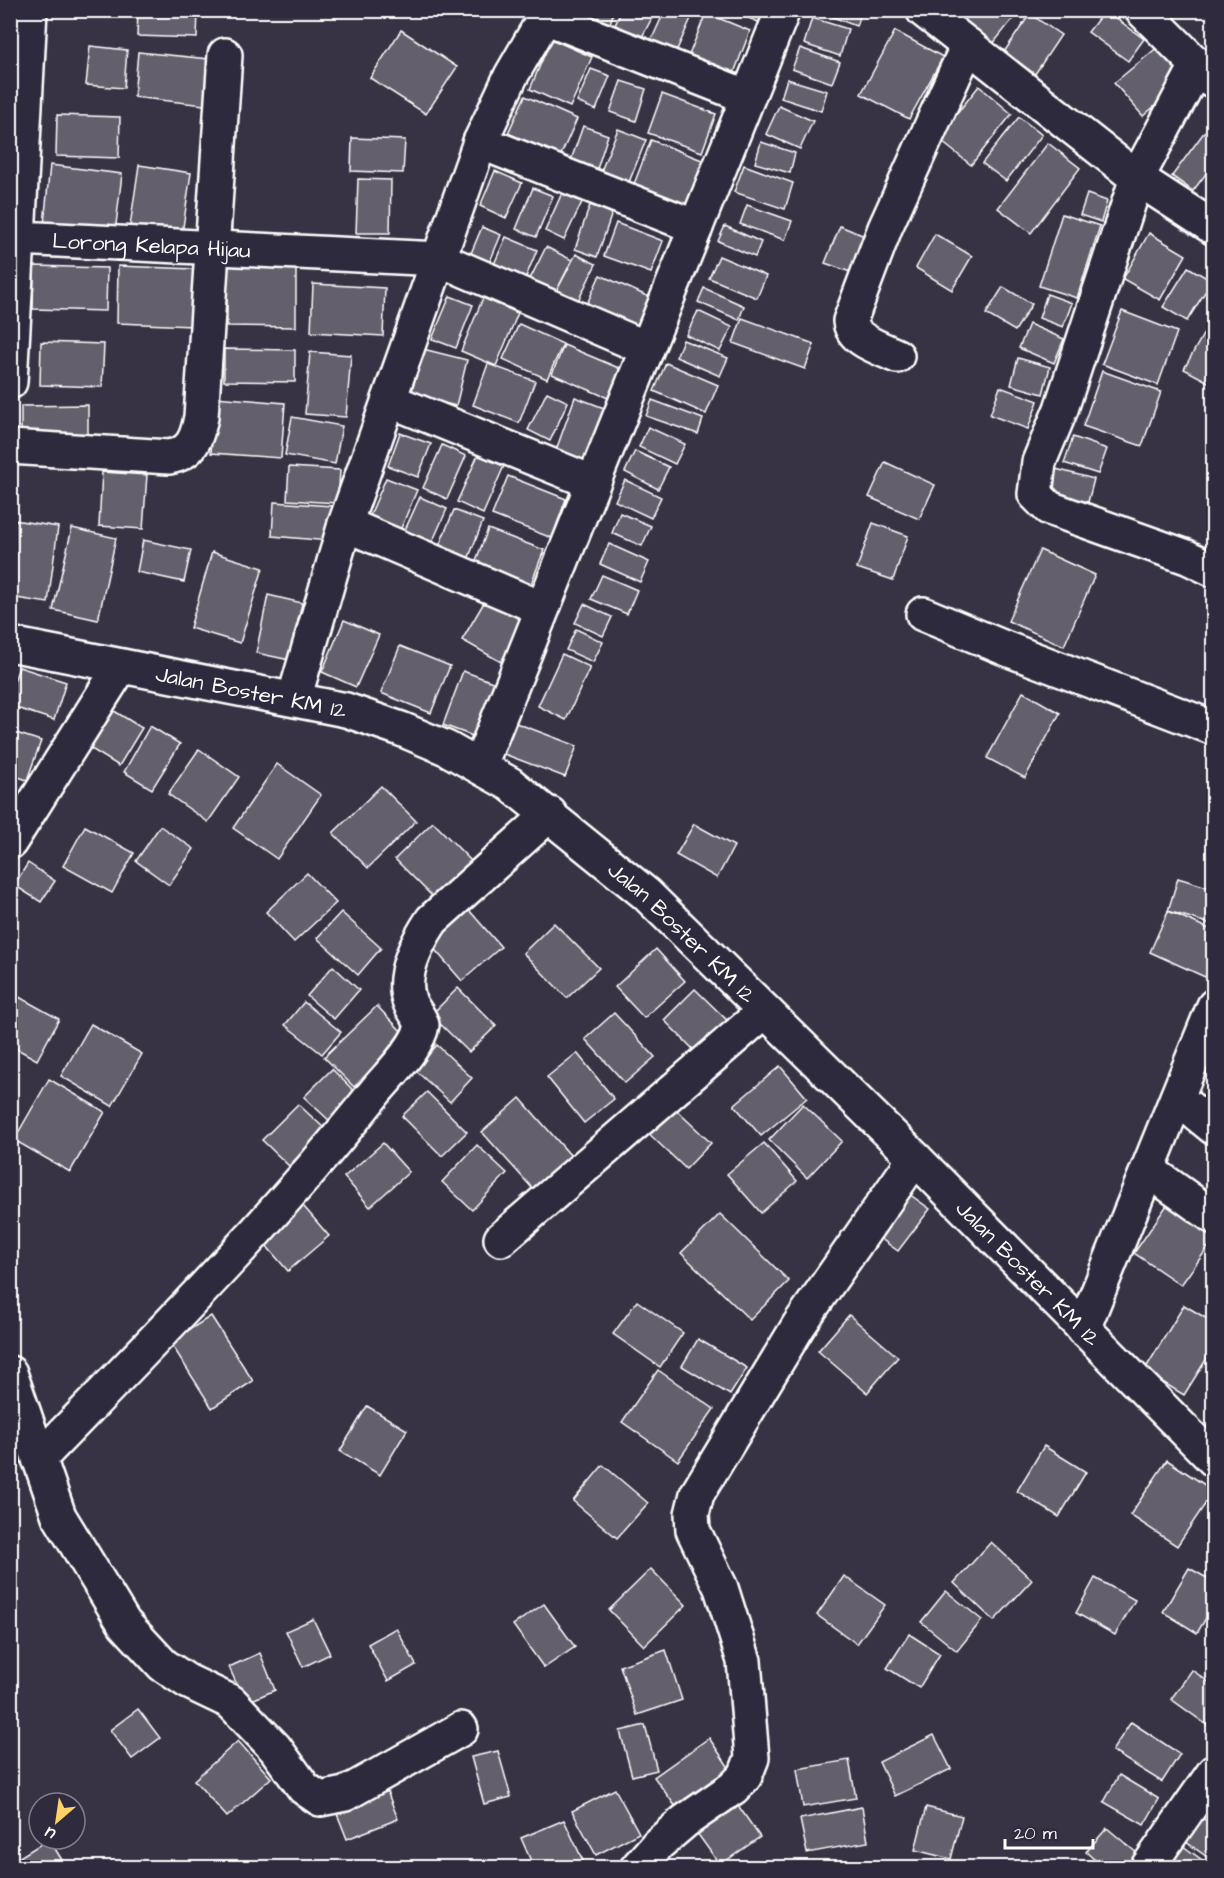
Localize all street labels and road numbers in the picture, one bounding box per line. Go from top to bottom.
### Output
street label: Lorong Kelapa Hijau [52,226,251,267]
street label: Jalan Boster KM 12 [153,659,350,727]
street label: Jalan Boster KM 12 [600,855,763,1011]
street label: Jalan Boster KM 12 [948,1194,1107,1354]

